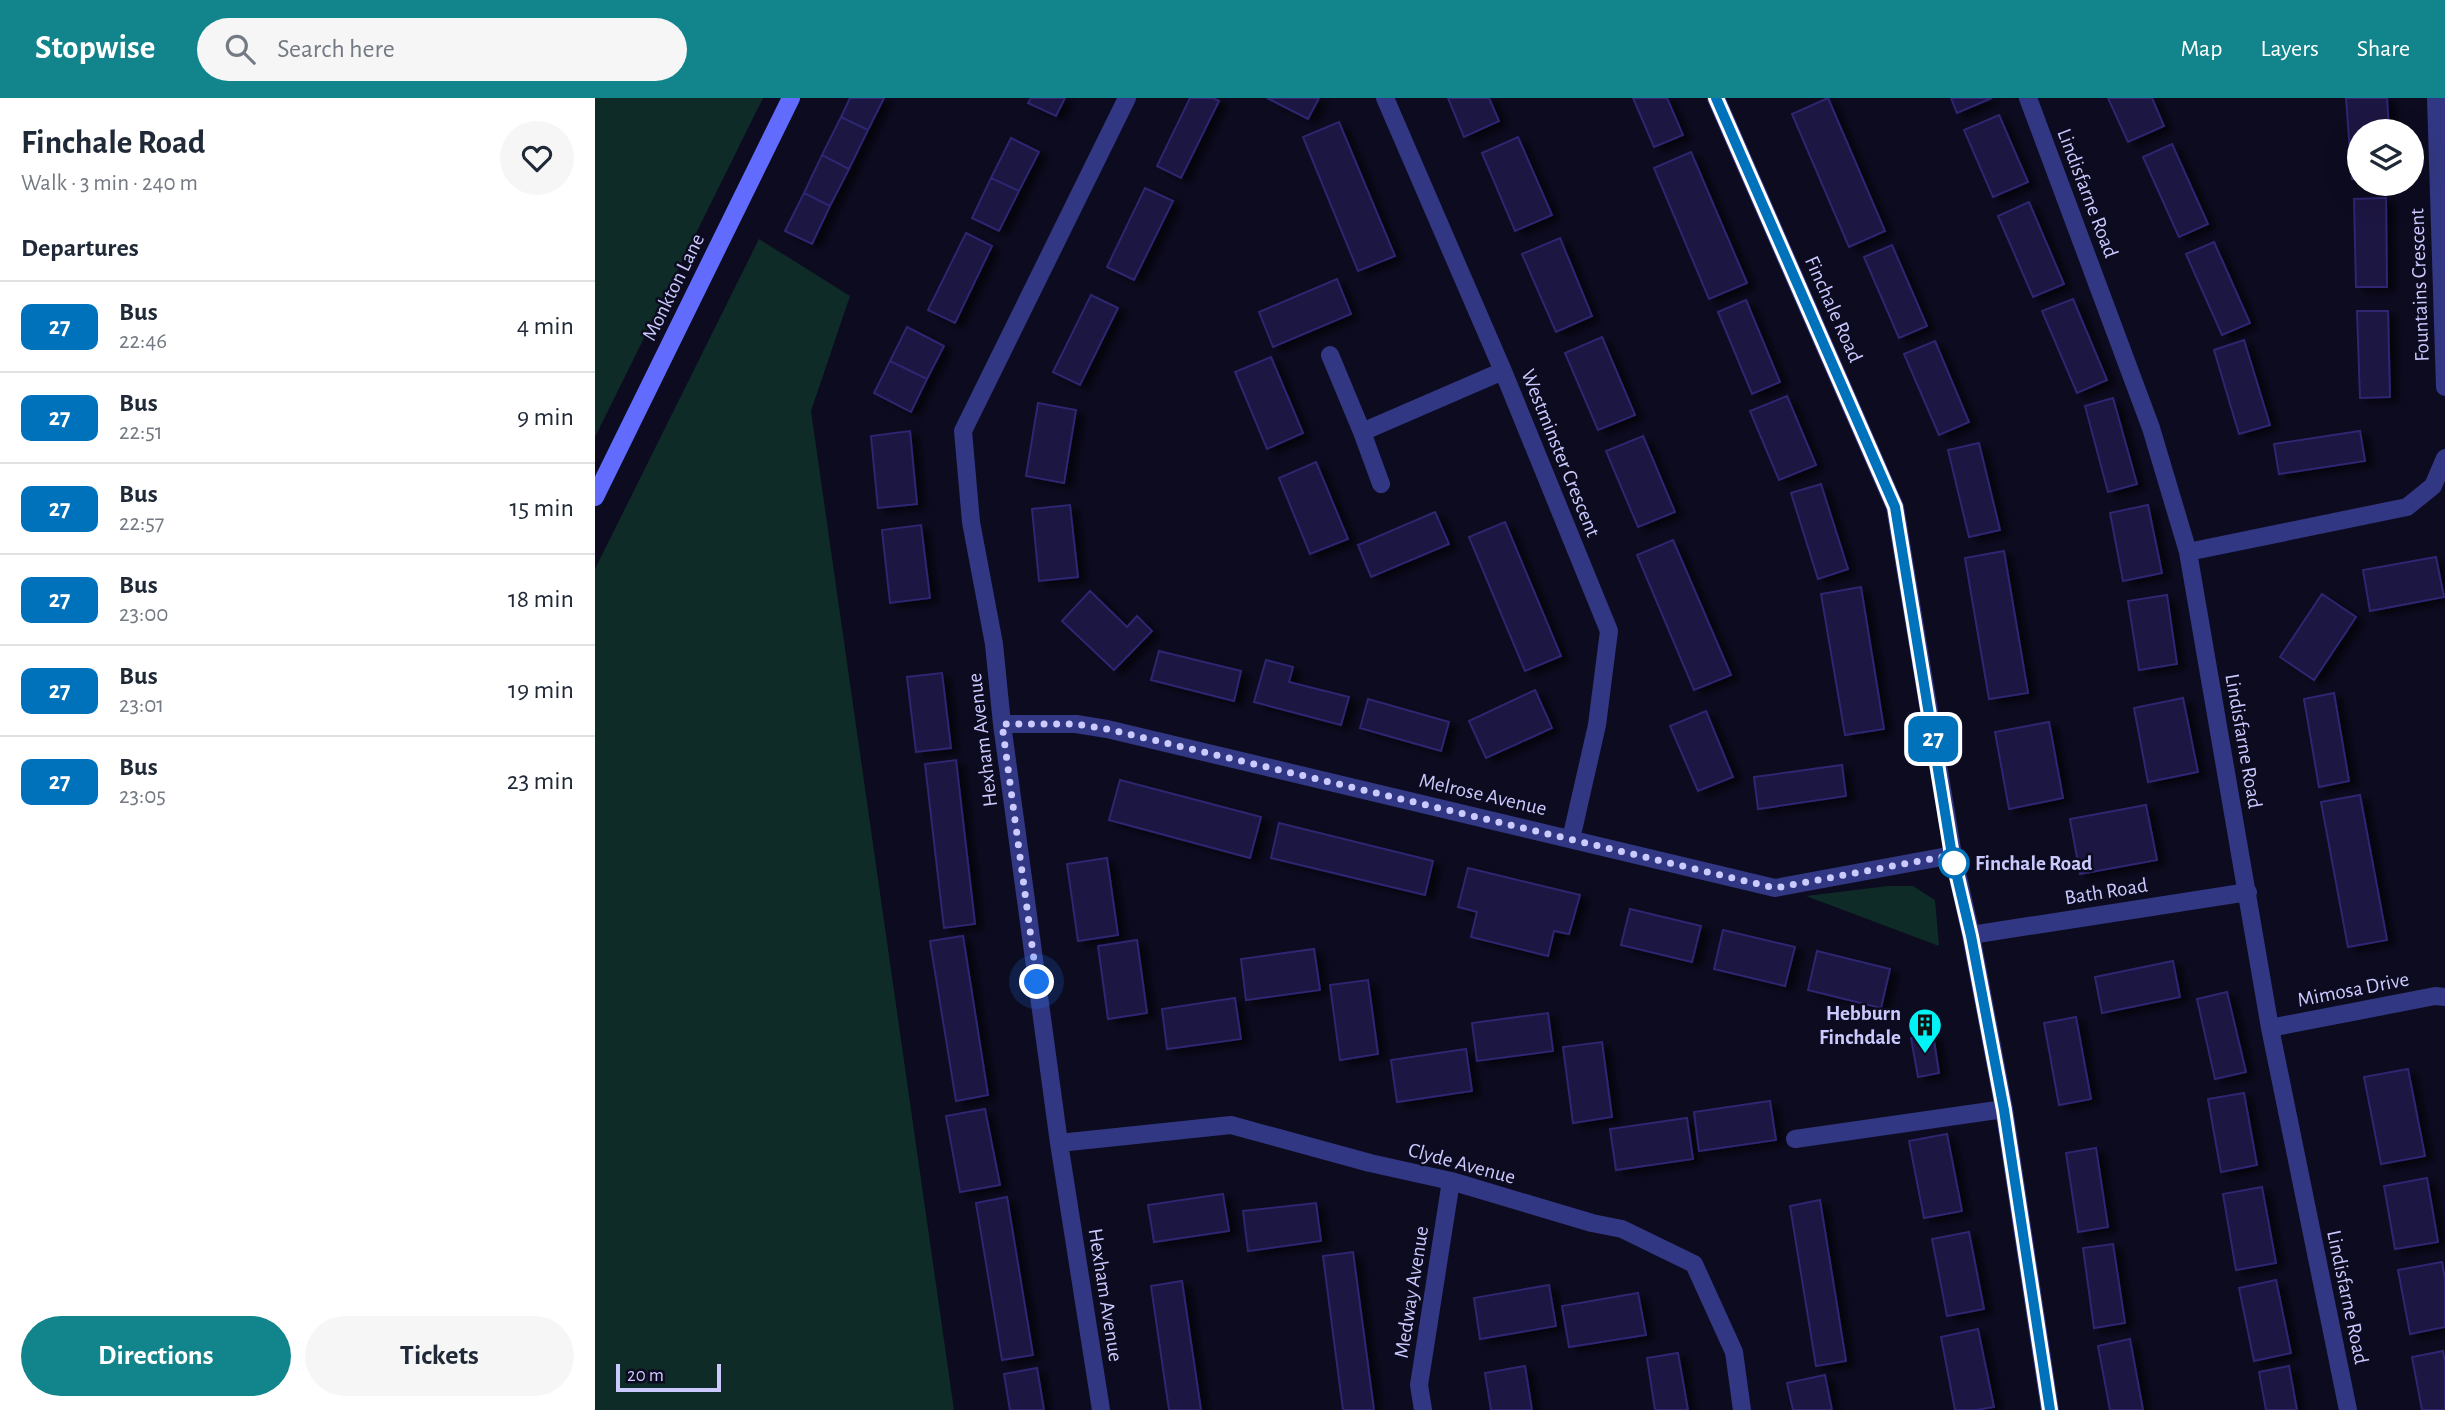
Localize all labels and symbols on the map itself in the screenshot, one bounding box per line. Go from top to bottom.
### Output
street label: Lindisfarne Road [2053,126,2122,261]
street label: Fountains Crescent [2406,208,2433,362]
street label: Monkton Lane [639,230,708,344]
street label: Finchale Road [1801,253,1866,366]
street label: Westminster Crescent [1517,366,1604,540]
street label: Hexham Avenue [964,672,1001,808]
street label: Lindisfarne Road [2221,672,2266,810]
line badge: 27 [1901,716,1965,762]
street label: Melrose Avenue [1417,770,1549,819]
marker: Finchale Road [1939,848,1969,878]
place label: Finchale Road [1975,853,2092,874]
street label: Bath Road [2063,875,2149,908]
your location [1019,964,1054,999]
street label: Mimosa Drive [2295,968,2411,1011]
place label: Hebburn Finchdale [1819,1003,1901,1048]
building icon: Hebburn Finchdale [1906,1006,1944,1055]
street label: Clyde Avenue [1406,1139,1518,1188]
street label: Medway Avenue [1391,1224,1432,1360]
street label: Hexham Avenue [1085,1227,1126,1363]
street label: Lindisfarne Road [2323,1228,2372,1366]
scale bar [616,1361,721,1393]

